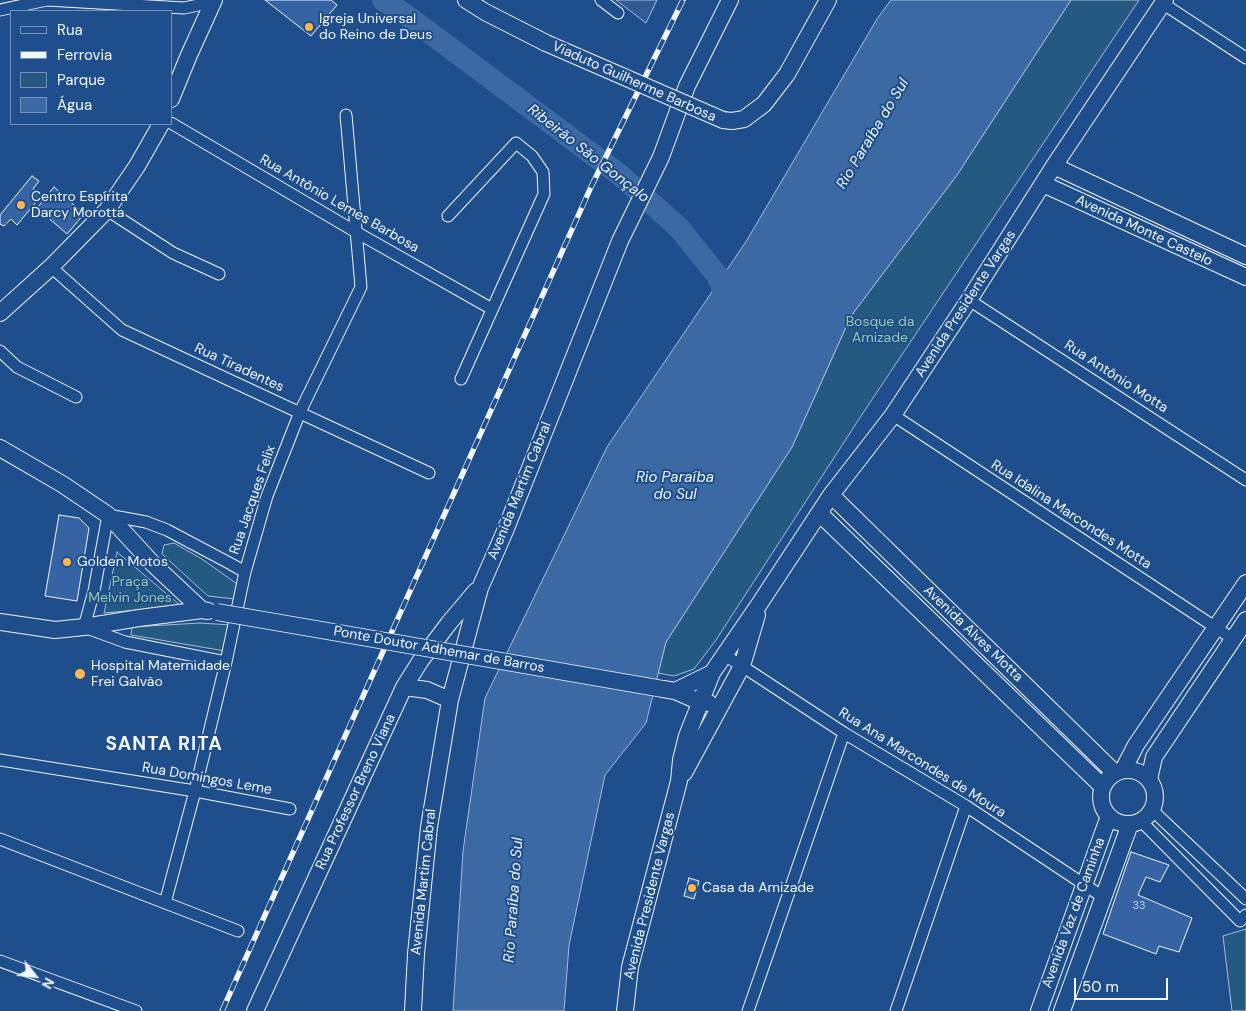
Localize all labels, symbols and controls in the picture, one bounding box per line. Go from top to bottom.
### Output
legend [10,10,172,125]
place label: Igreja Universal do Reino de Deus [319,11,432,44]
text: Rua [57,20,83,40]
marker: Igreja Universal do Reino de Deus [303,21,315,33]
street label: Viaduto Guilherme Barbosa [549,38,719,126]
text: Ferrovia [57,45,112,65]
text: Parque [57,70,105,90]
water label: Rio Paraíba do Sul [833,75,913,193]
text: Água [57,95,92,115]
water label: Ribeirão São Gonçalo [524,101,652,207]
street label: Rua Antônio Lemes Barbosa [256,151,422,257]
place label: Centro Espírita Darcy Morotta [31,189,128,222]
street label: Avenida Monte Castelo [1073,192,1215,270]
marker: Centro Espírita Darcy Morotta [15,199,27,211]
street label: Avenida Presidente Vargas [912,227,1020,381]
park label: Bosque da Amizade [846,314,914,347]
street label: Rua Antônio Motta [1061,337,1171,417]
street label: Rua Tiradentes [192,340,286,396]
street label: Avenida Martim Cabral [485,420,555,562]
street label: Rua Jacques Felix [226,443,280,557]
street label: Rua Idalina Marcondes Motta [988,457,1154,573]
water label: Rio Paraíba do Sul [636,469,714,504]
place label: Golden Motos [77,554,168,570]
marker: Golden Motos [61,556,73,568]
park label: Praça Melvin Jones [88,574,172,606]
street label: Avenida Alves Motta [920,582,1026,686]
street label: Ponte Doutor Adhemar de Barros [332,623,546,677]
place label: Hospital Maternidade Frei Galvão [91,658,230,690]
marker: Hospital Maternidade Frei Galvão [73,667,87,681]
street label: Rua Ana Marcondes de Moura [835,705,1009,821]
street label: Rua Professor Breno Viana [312,711,400,873]
district label: SANTA RITA [104,734,224,756]
street label: Rua Domingos Leme [141,759,273,799]
street label: Avenida Martim Cabral [408,808,440,956]
street label: Avenida Presidente Vargas [621,811,679,981]
street label: Avenida Vaz de Caminha [1039,835,1109,991]
water label: Rio Paraíba do Sul [501,837,527,963]
place label: Casa da Amizade [702,880,814,896]
marker: Casa da Amizade [686,882,698,894]
house number: 33 [1132,899,1146,913]
north arrow [10,951,60,1001]
scale bar [1076,968,1170,1000]
text: N [38,974,58,992]
text: 50 m [1082,977,1119,997]

